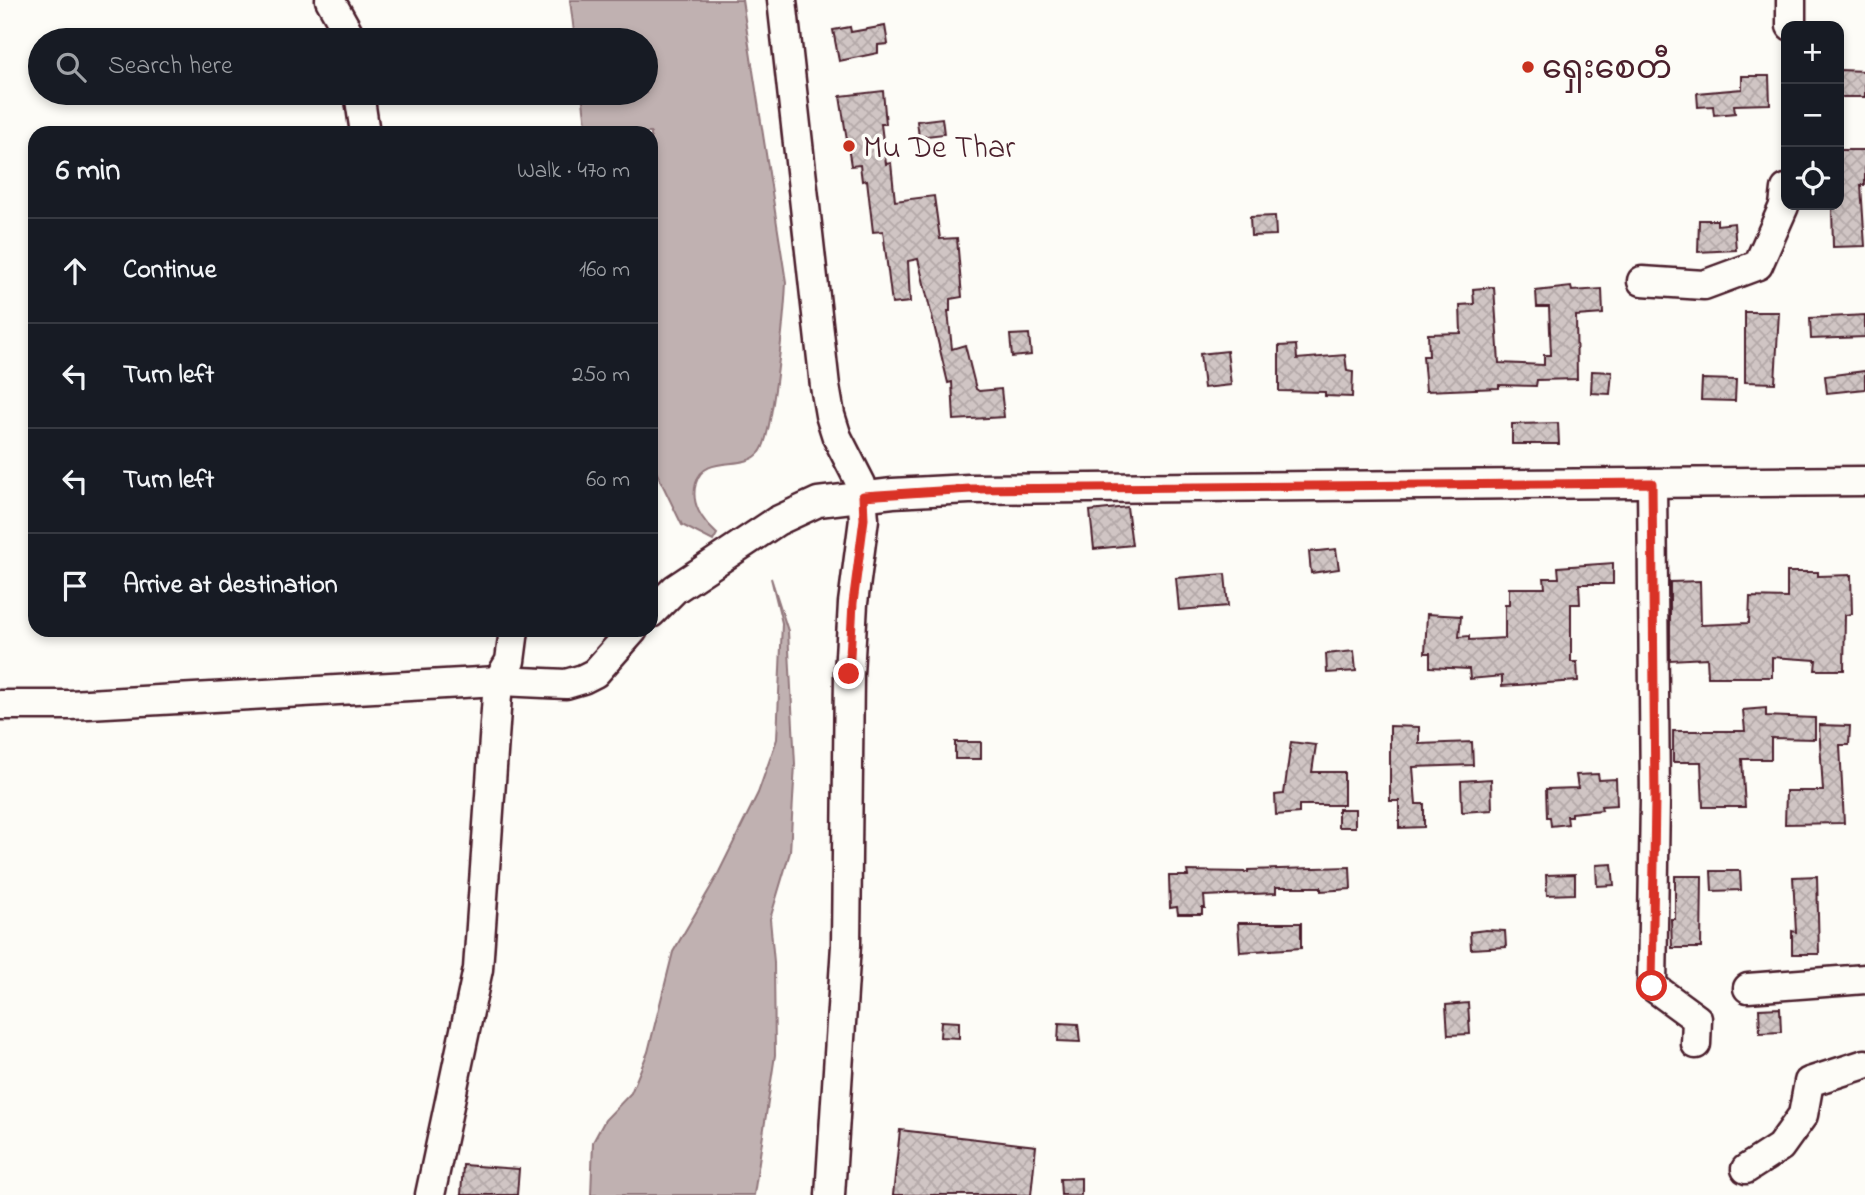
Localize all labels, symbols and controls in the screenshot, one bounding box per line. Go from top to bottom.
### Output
map controls [1781,21,1844,210]
button: + [1781,21,1844,84]
search box [28,28,658,105]
place label: ရှေးစေတီ [1542,44,1672,94]
icon: search [52,48,90,86]
text: Search here [108,48,233,86]
marker: ရှေးစေတီ [1520,59,1536,75]
button: − [1781,84,1844,147]
place label: Mu De Thar [863,126,1015,173]
marker: Mu De Thar [841,138,857,154]
button: locate [1781,147,1844,210]
text: 6 min [56,150,120,194]
text: Walk · 470 m [517,155,630,188]
icon: ahead [56,252,94,290]
text: Continue [123,252,216,290]
text: 160 m [579,254,630,287]
icon: left [56,357,94,395]
text: Turn left [123,357,214,395]
text: 250 m [572,359,630,392]
icon: left [56,462,94,500]
text: Turn left [123,462,214,500]
text: 60 m [586,464,630,497]
icon: arrive [56,567,94,605]
text: Arrive at destination [123,567,338,605]
route end [833,658,864,689]
route start [1636,970,1667,1001]

